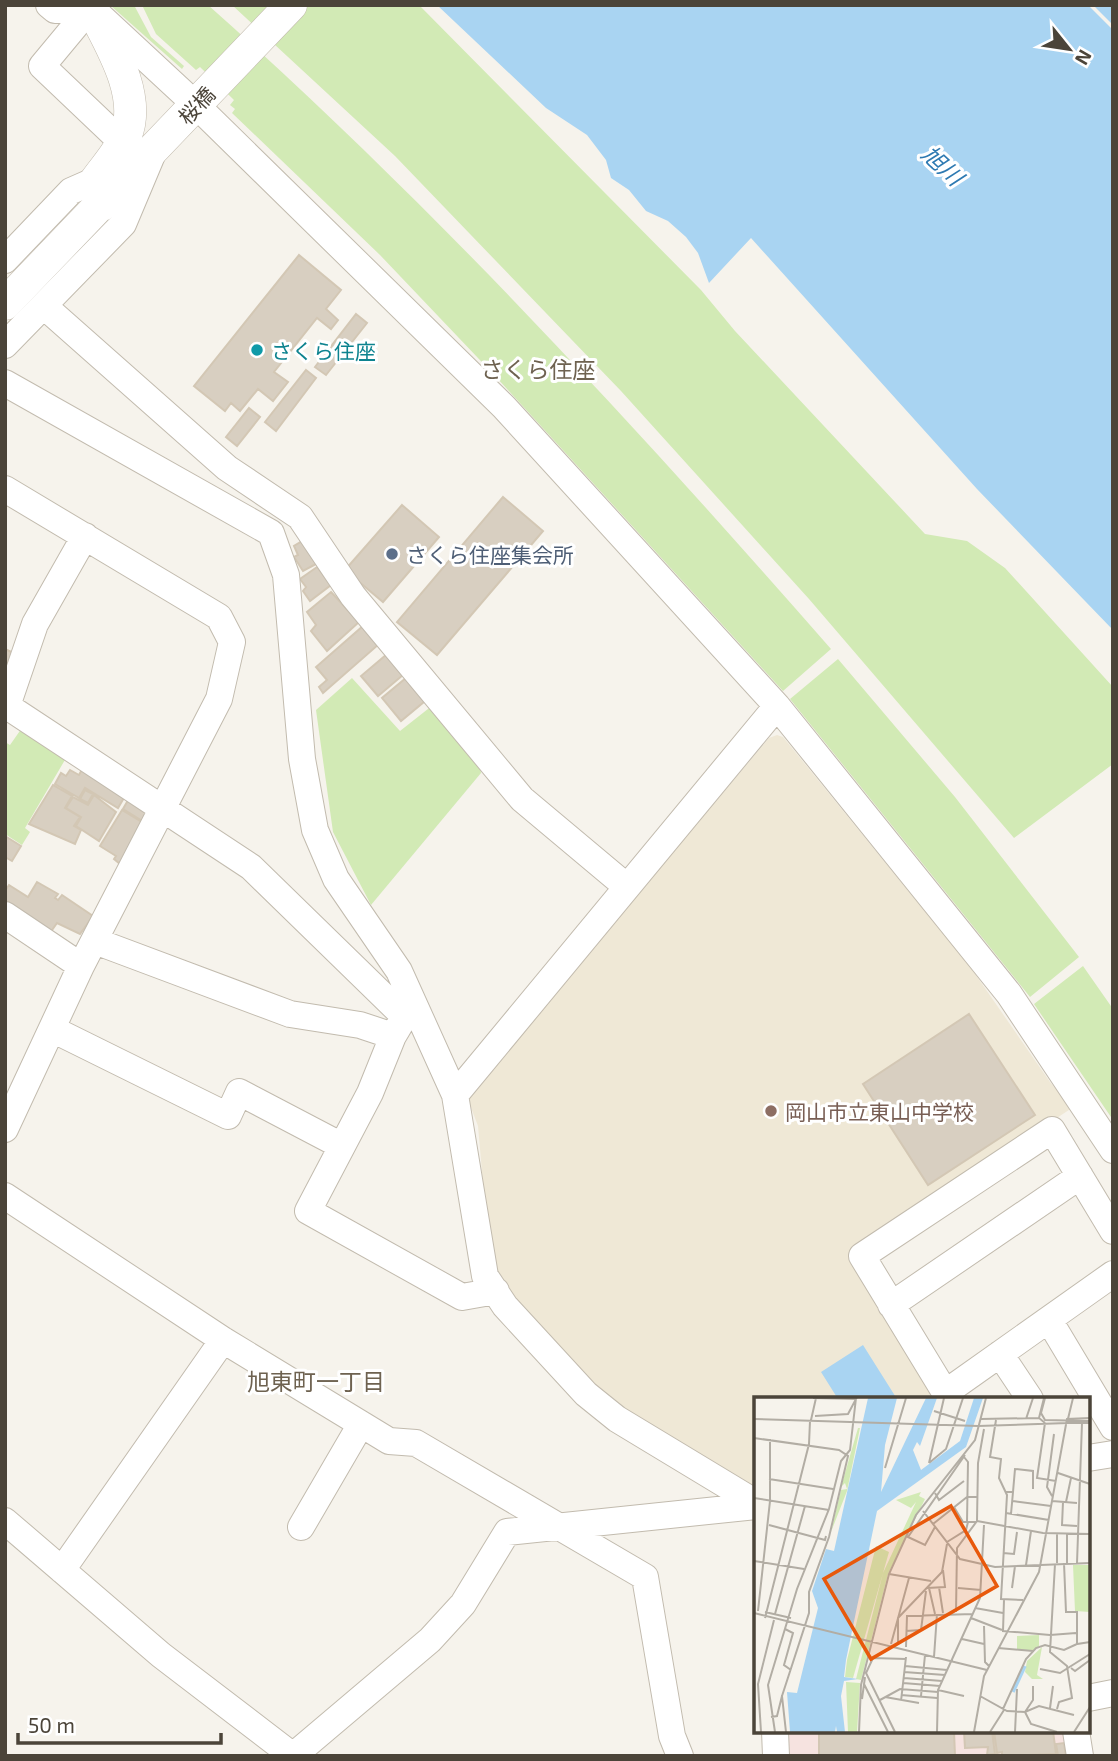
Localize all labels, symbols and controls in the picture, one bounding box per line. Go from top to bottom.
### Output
north arrow [1034,14,1104,84]
text: N [1071,46,1098,69]
street label: 桜橋 [173,81,219,129]
water label: 旭川 [917,139,972,193]
place label: さくら住座 [271,338,376,363]
marker: さくら住座 [249,342,265,358]
district label: さくら住座 [481,355,596,383]
place label: さくら住座集会所 [406,542,574,567]
marker: さくら住座集会所 [384,546,400,562]
place label: 岡山市立東山中学校 [785,1099,974,1124]
marker: 岡山市立東山中学校 [763,1103,779,1119]
district label: 旭東町一丁目 [247,1367,385,1395]
inset map [754,1397,1090,1733]
scale bar [18,1702,220,1746]
text: 50 m [28,1712,75,1737]

